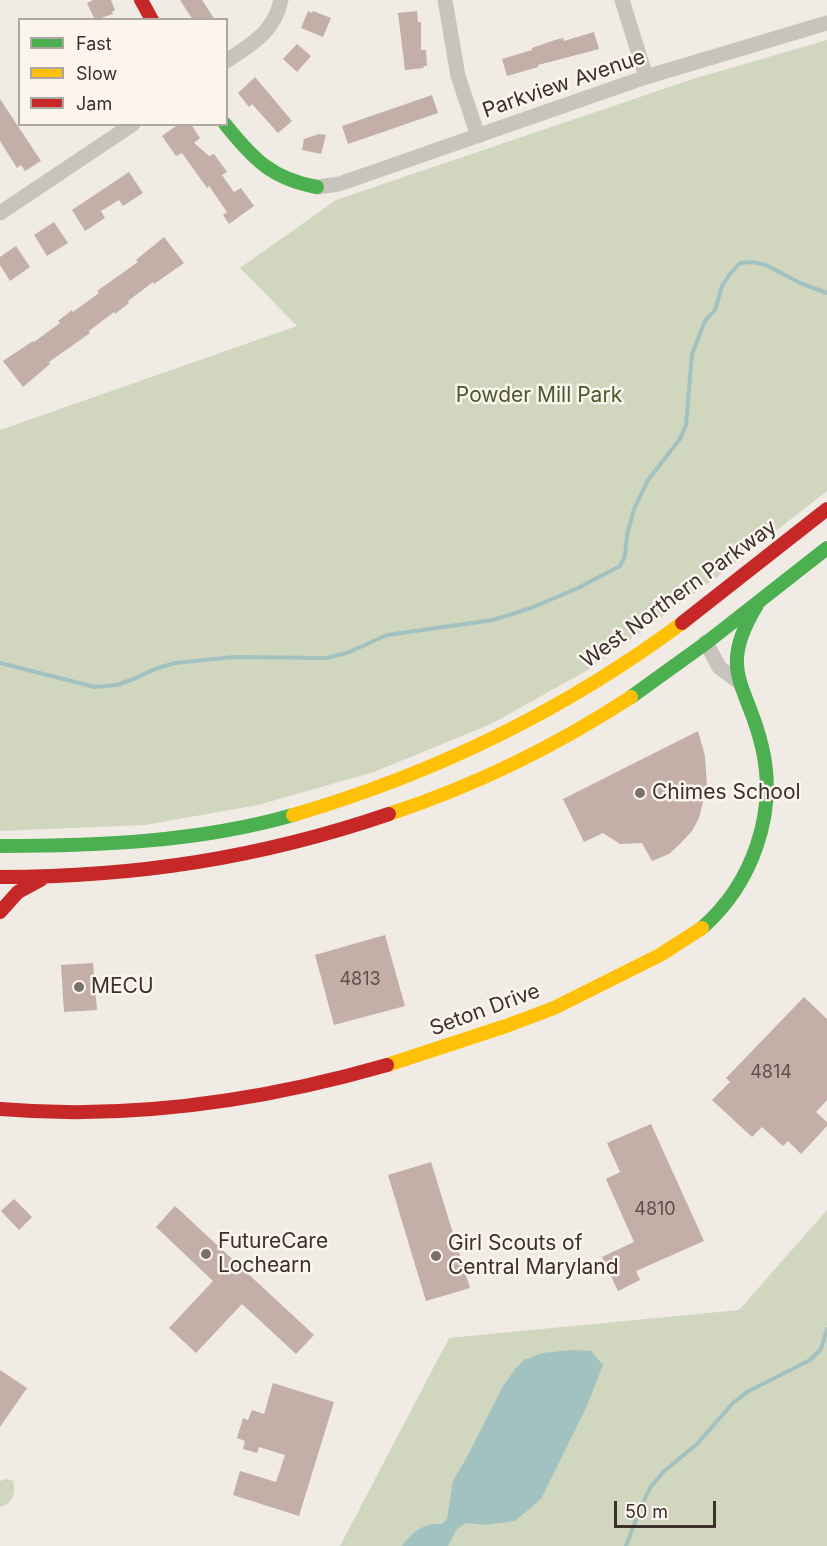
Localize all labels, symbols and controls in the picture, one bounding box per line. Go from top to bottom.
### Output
legend [18,18,228,126]
text: Fast [76,33,112,54]
street label: Parkview Avenue [479,44,649,124]
text: Slow [76,63,117,84]
text: Jam [76,93,112,114]
park label: Powder Mill Park [456,383,622,409]
street label: West Northern Parkway [576,514,782,674]
place label: Chimes School [652,780,801,806]
marker: Chimes School [633,786,647,800]
house number: 4813 [339,969,381,991]
place label: MECU [91,974,154,1000]
street label: Seton Drive [426,978,544,1042]
marker: MECU [72,980,86,994]
house number: 4814 [750,1062,792,1084]
house number: 4810 [634,1199,676,1221]
place label: FutureCare Lochearn [218,1229,328,1279]
place label: Girl Scouts of Central Maryland [448,1231,619,1281]
marker: FutureCare Lochearn [199,1247,213,1261]
marker: Girl Scouts of Central Maryland [429,1249,443,1263]
scale bar [617,1489,719,1527]
text: 50 m [625,1501,668,1522]

